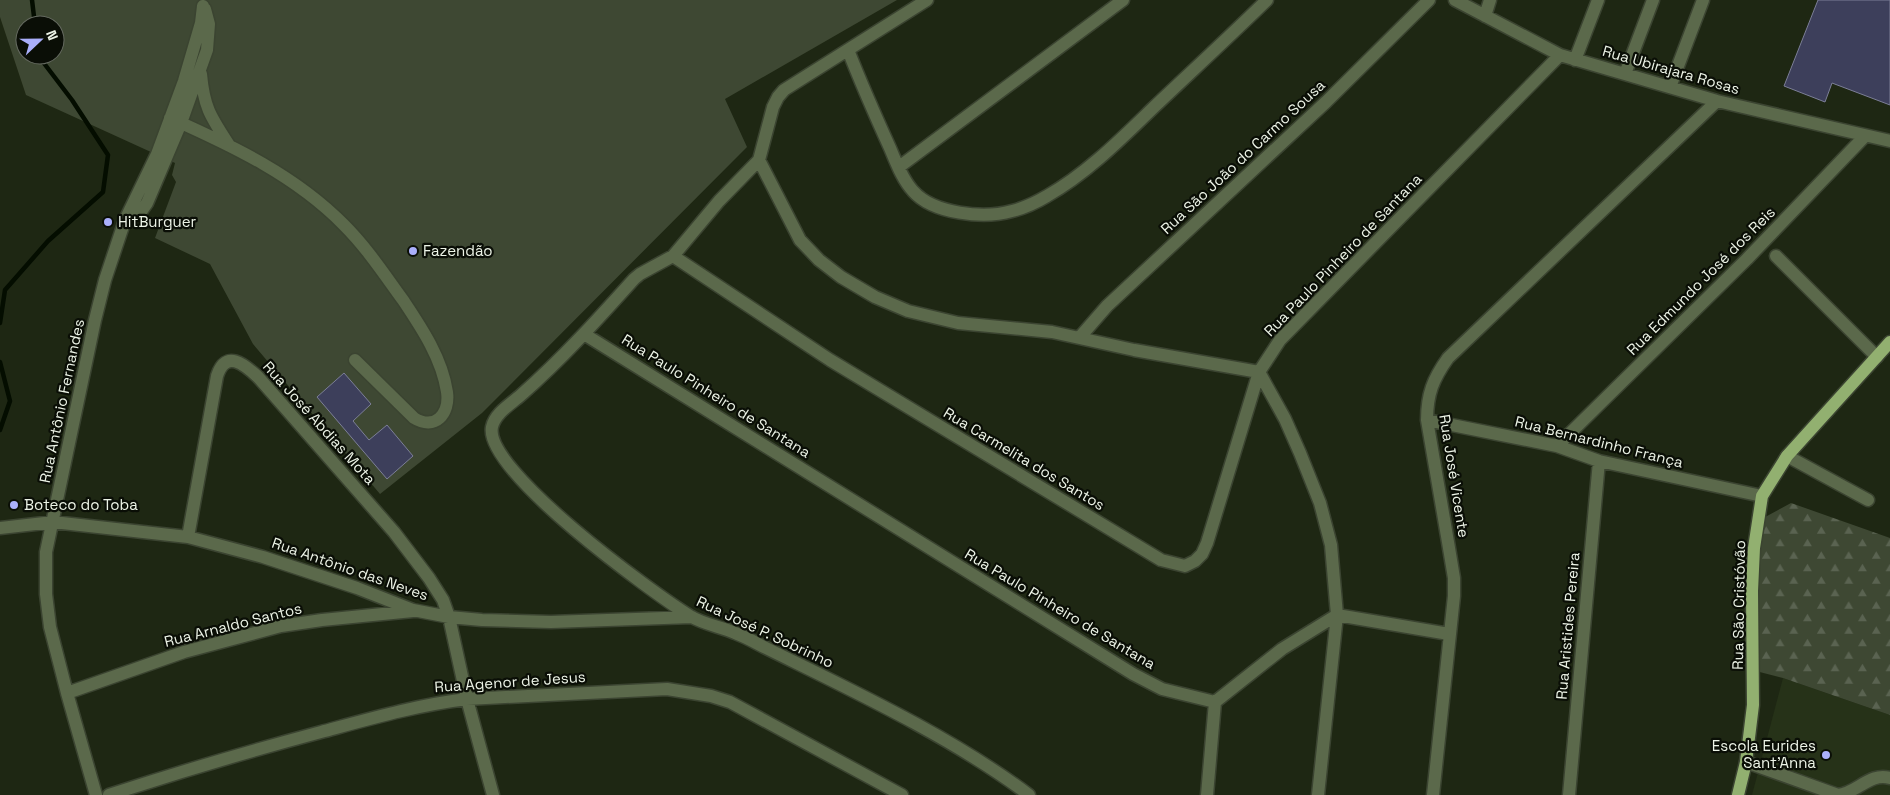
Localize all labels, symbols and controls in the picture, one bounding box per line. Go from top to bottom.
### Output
north arrow [15,15,65,65]
text: N [42,27,62,43]
street label: Rua Ubirajara Rosas [1600,41,1742,98]
street label: Rua São João do Carmo Sousa [1156,75,1329,238]
street label: Rua Paulo Pinheiro de Santana [1260,169,1426,340]
street label: Rua Edmundo José dos Reis [1622,202,1779,359]
place label: HitBurguer [118,212,197,231]
marker: HitBurguer [102,216,114,228]
place label: Fazendão [423,241,493,260]
marker: Fazendão [407,245,419,257]
street label: Rua Antônio Fernandes [35,317,88,485]
street label: Rua Paulo Pinheiro de Santana [618,329,814,462]
street label: Rua José Abdias Mota [259,357,380,489]
street label: Rua Carmelita dos Santos [940,403,1108,514]
street label: Rua Bernardinho França [1513,411,1685,472]
street label: Rua José Vicente [1435,413,1474,539]
place label: Boteco do Toba [24,495,138,514]
marker: Boteco do Toba [8,499,20,511]
street label: Rua Antônio das Neves [269,533,431,604]
street label: Rua São Cristóvão [1728,540,1749,670]
street label: Rua Paulo Pinheiro de Santana [961,544,1159,673]
street label: Rua Aristides Pereira [1552,551,1583,700]
street label: Rua José P. Sobrinho [694,591,837,672]
street label: Rua Arnaldo Santos [162,598,304,651]
street label: Rua Agenor de Jesus [434,667,586,696]
place label: Escola Eurides Sant'Anna [1712,736,1816,772]
marker: Escola Eurides Sant'Anna [1820,749,1832,761]

